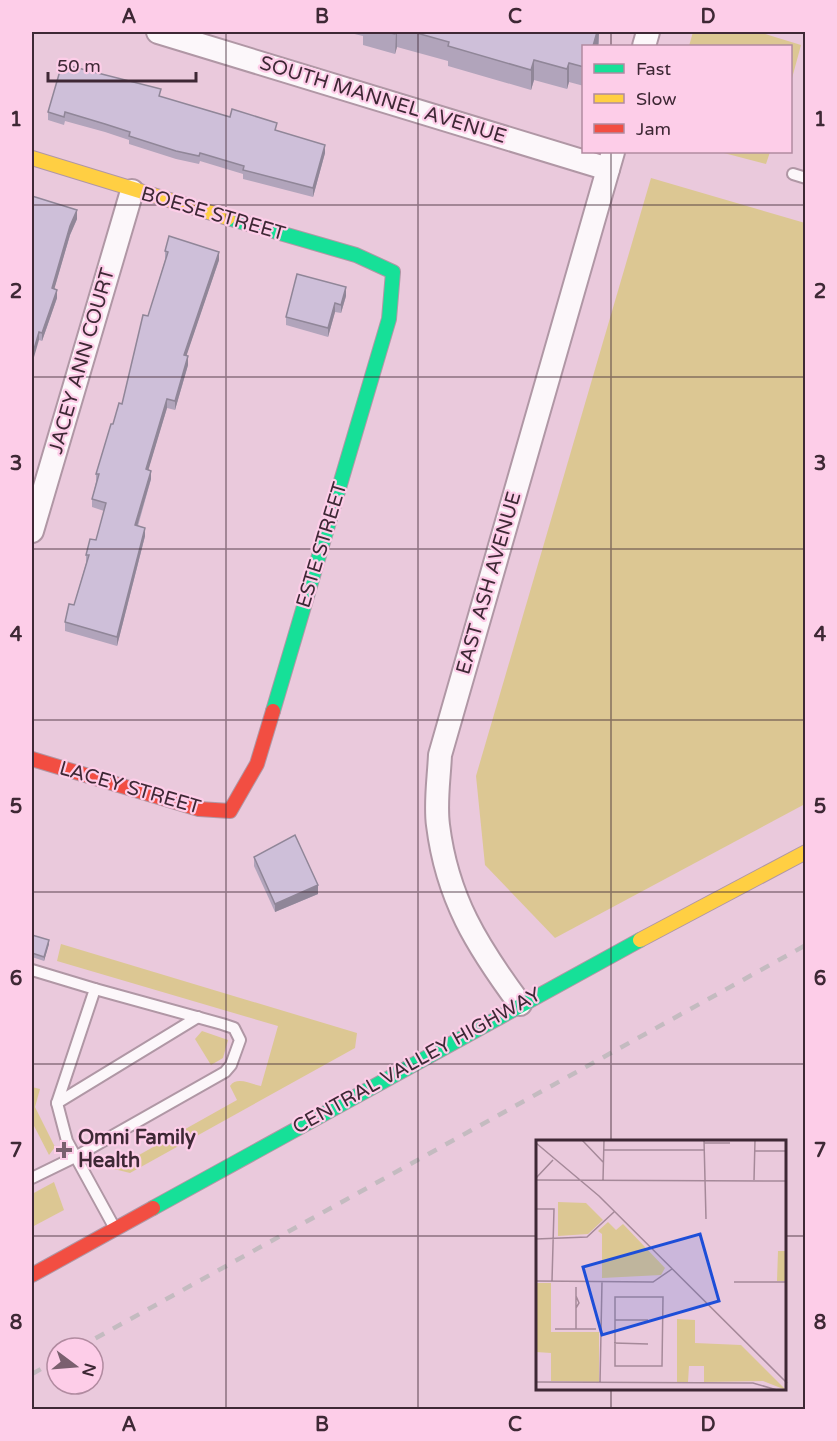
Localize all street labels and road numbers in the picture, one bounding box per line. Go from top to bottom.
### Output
street label: SOUTH MANNEL AVENUE [257,51,509,149]
street label: BOESE STREET [138,182,288,246]
street label: JACEY ANN COURT [44,265,120,457]
street label: ESTE STREET [291,479,353,611]
street label: EAST ASH AVENUE [451,489,527,677]
street label: LACEY STREET [56,756,204,820]
street label: CENTRAL VALLEY HIGHWAY [289,982,546,1139]

